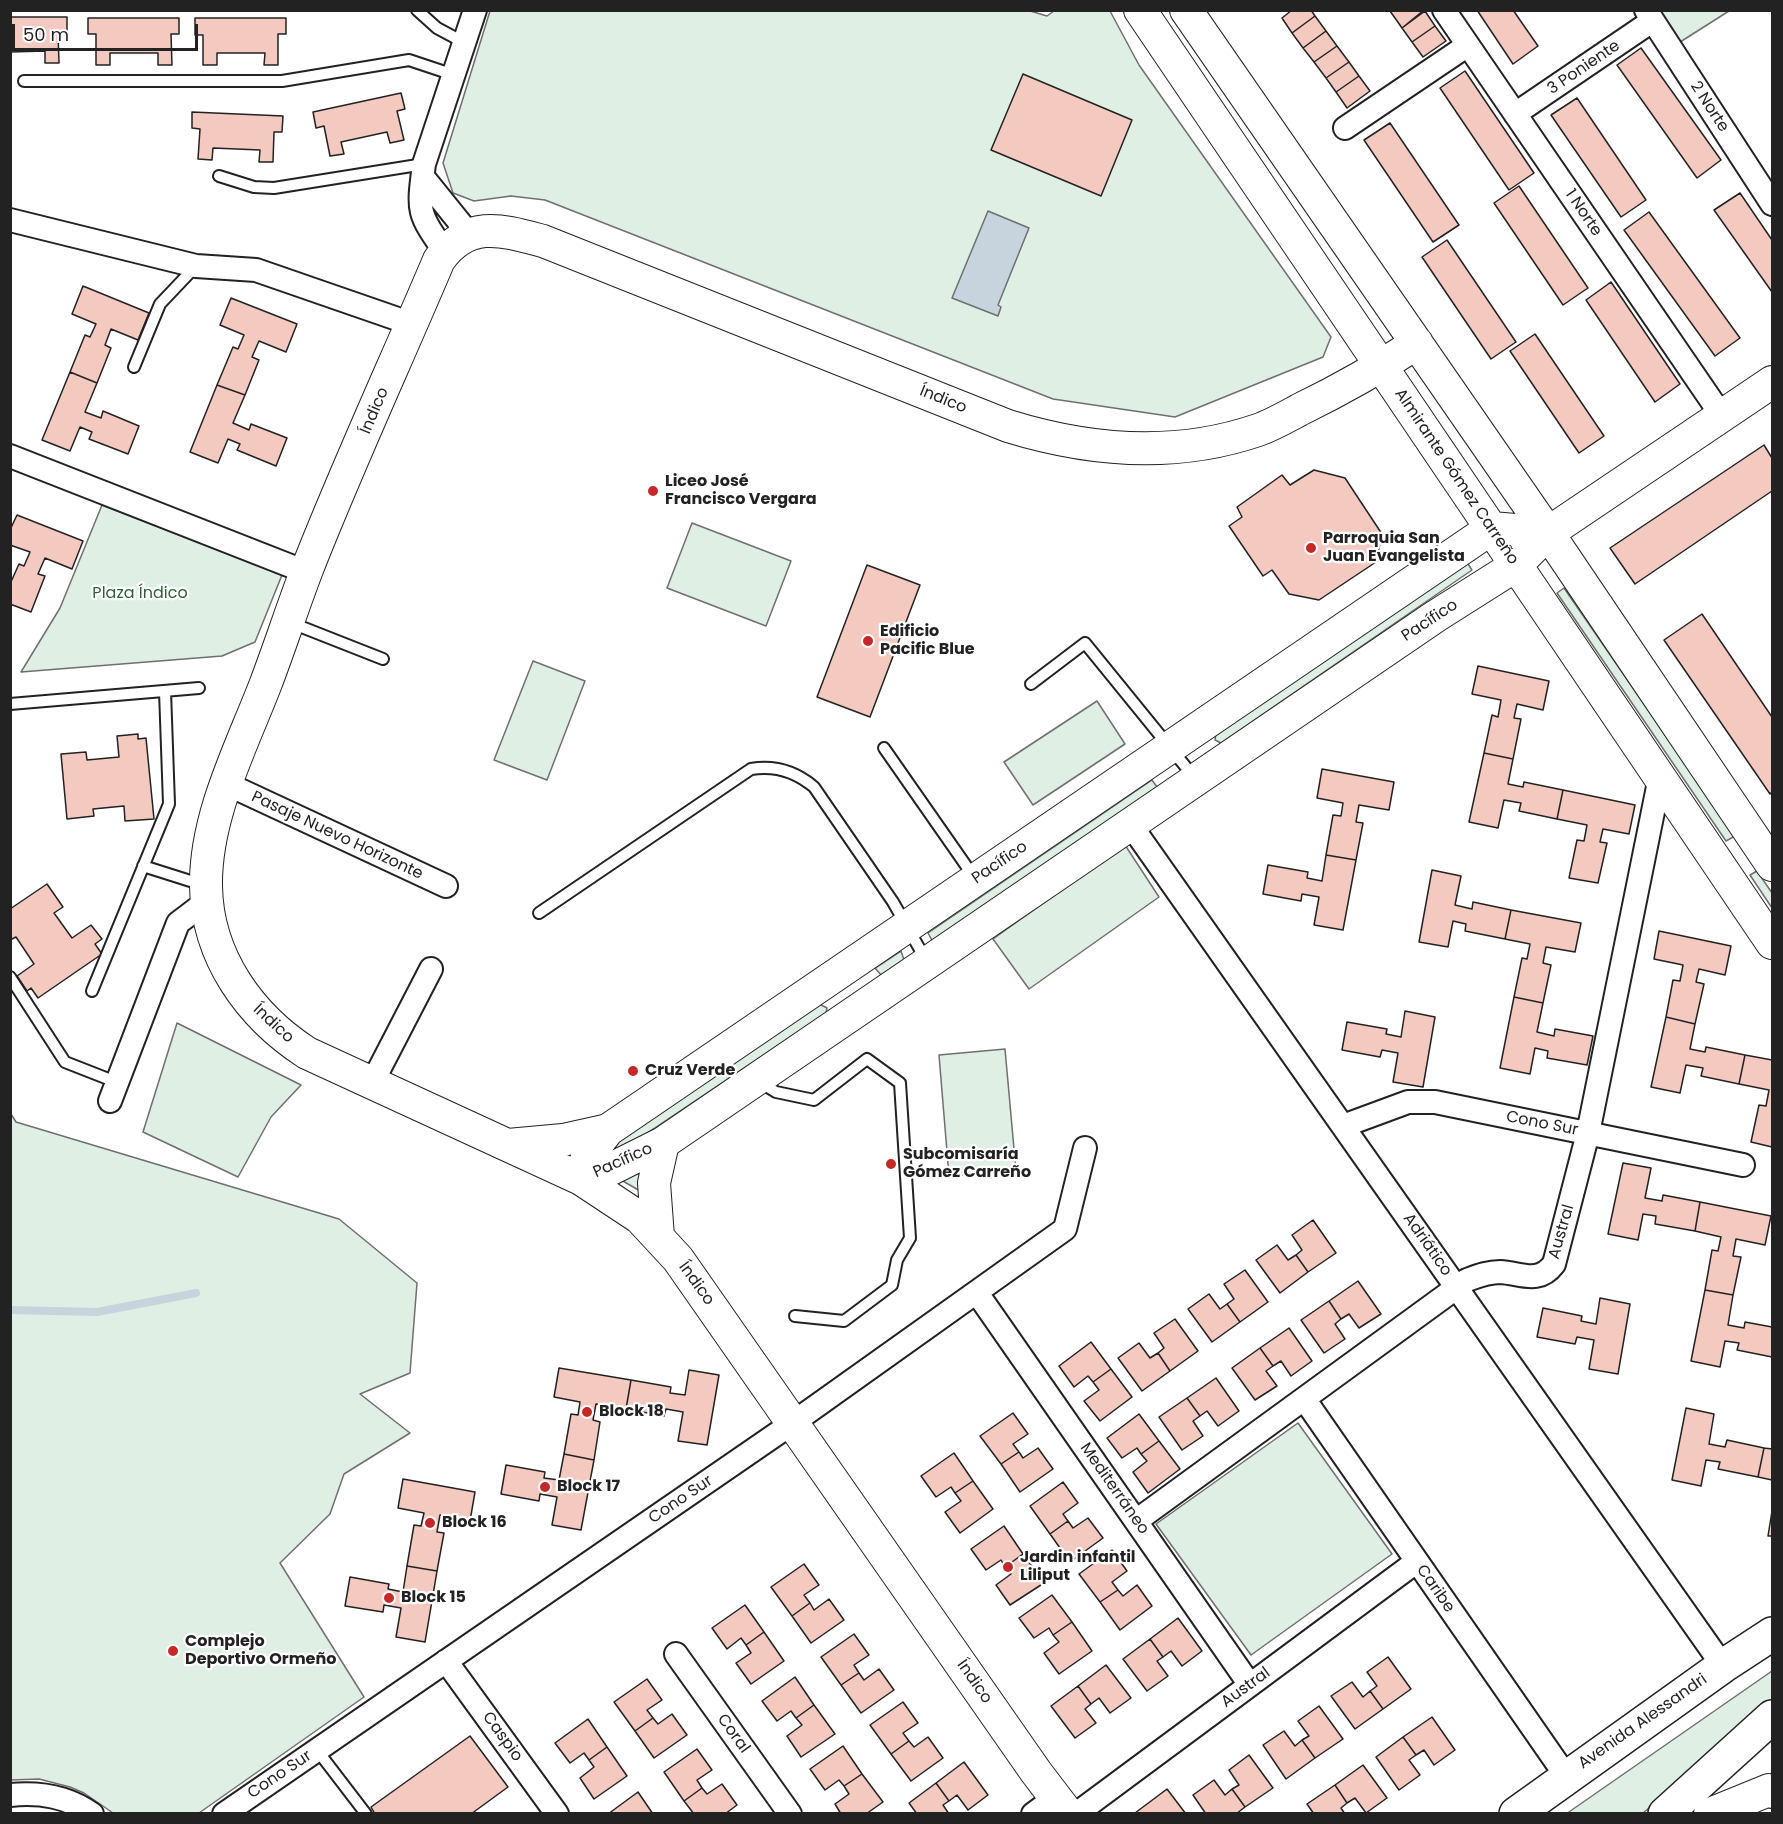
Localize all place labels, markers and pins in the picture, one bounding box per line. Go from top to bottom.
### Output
place label: Liceo José Francisco Vergara [665,472,817,510]
marker: Liceo José Francisco Vergara [646,484,660,498]
place label: Parroquia San Juan Evangelista [1323,529,1465,567]
marker: Parroquia San Juan Evangelista [1304,541,1318,555]
place label: Edificio Pacific Blue [880,622,975,660]
marker: Edificio Pacific Blue [861,634,875,648]
place label: Cruz Verde [645,1061,735,1081]
marker: Cruz Verde [626,1064,640,1078]
place label: Subcomisaría Gómez Carreño [903,1145,1031,1183]
marker: Subcomisaría Gómez Carreño [884,1157,898,1171]
place label: Block 18 [599,1402,664,1422]
marker: Block 18 [580,1405,594,1419]
place label: Block 17 [557,1477,620,1497]
marker: Block 17 [538,1480,552,1494]
place label: Block 16 [442,1513,507,1533]
marker: Block 16 [423,1516,437,1530]
place label: Jardin infantil Liliput [1020,1548,1136,1586]
marker: Jardin infantil Liliput [1001,1560,1015,1574]
place label: Block 15 [401,1588,466,1608]
marker: Block 15 [382,1591,396,1605]
place label: Complejo Deportivo Ormeño [185,1632,336,1670]
marker: Complejo Deportivo Ormeño [166,1644,180,1658]

